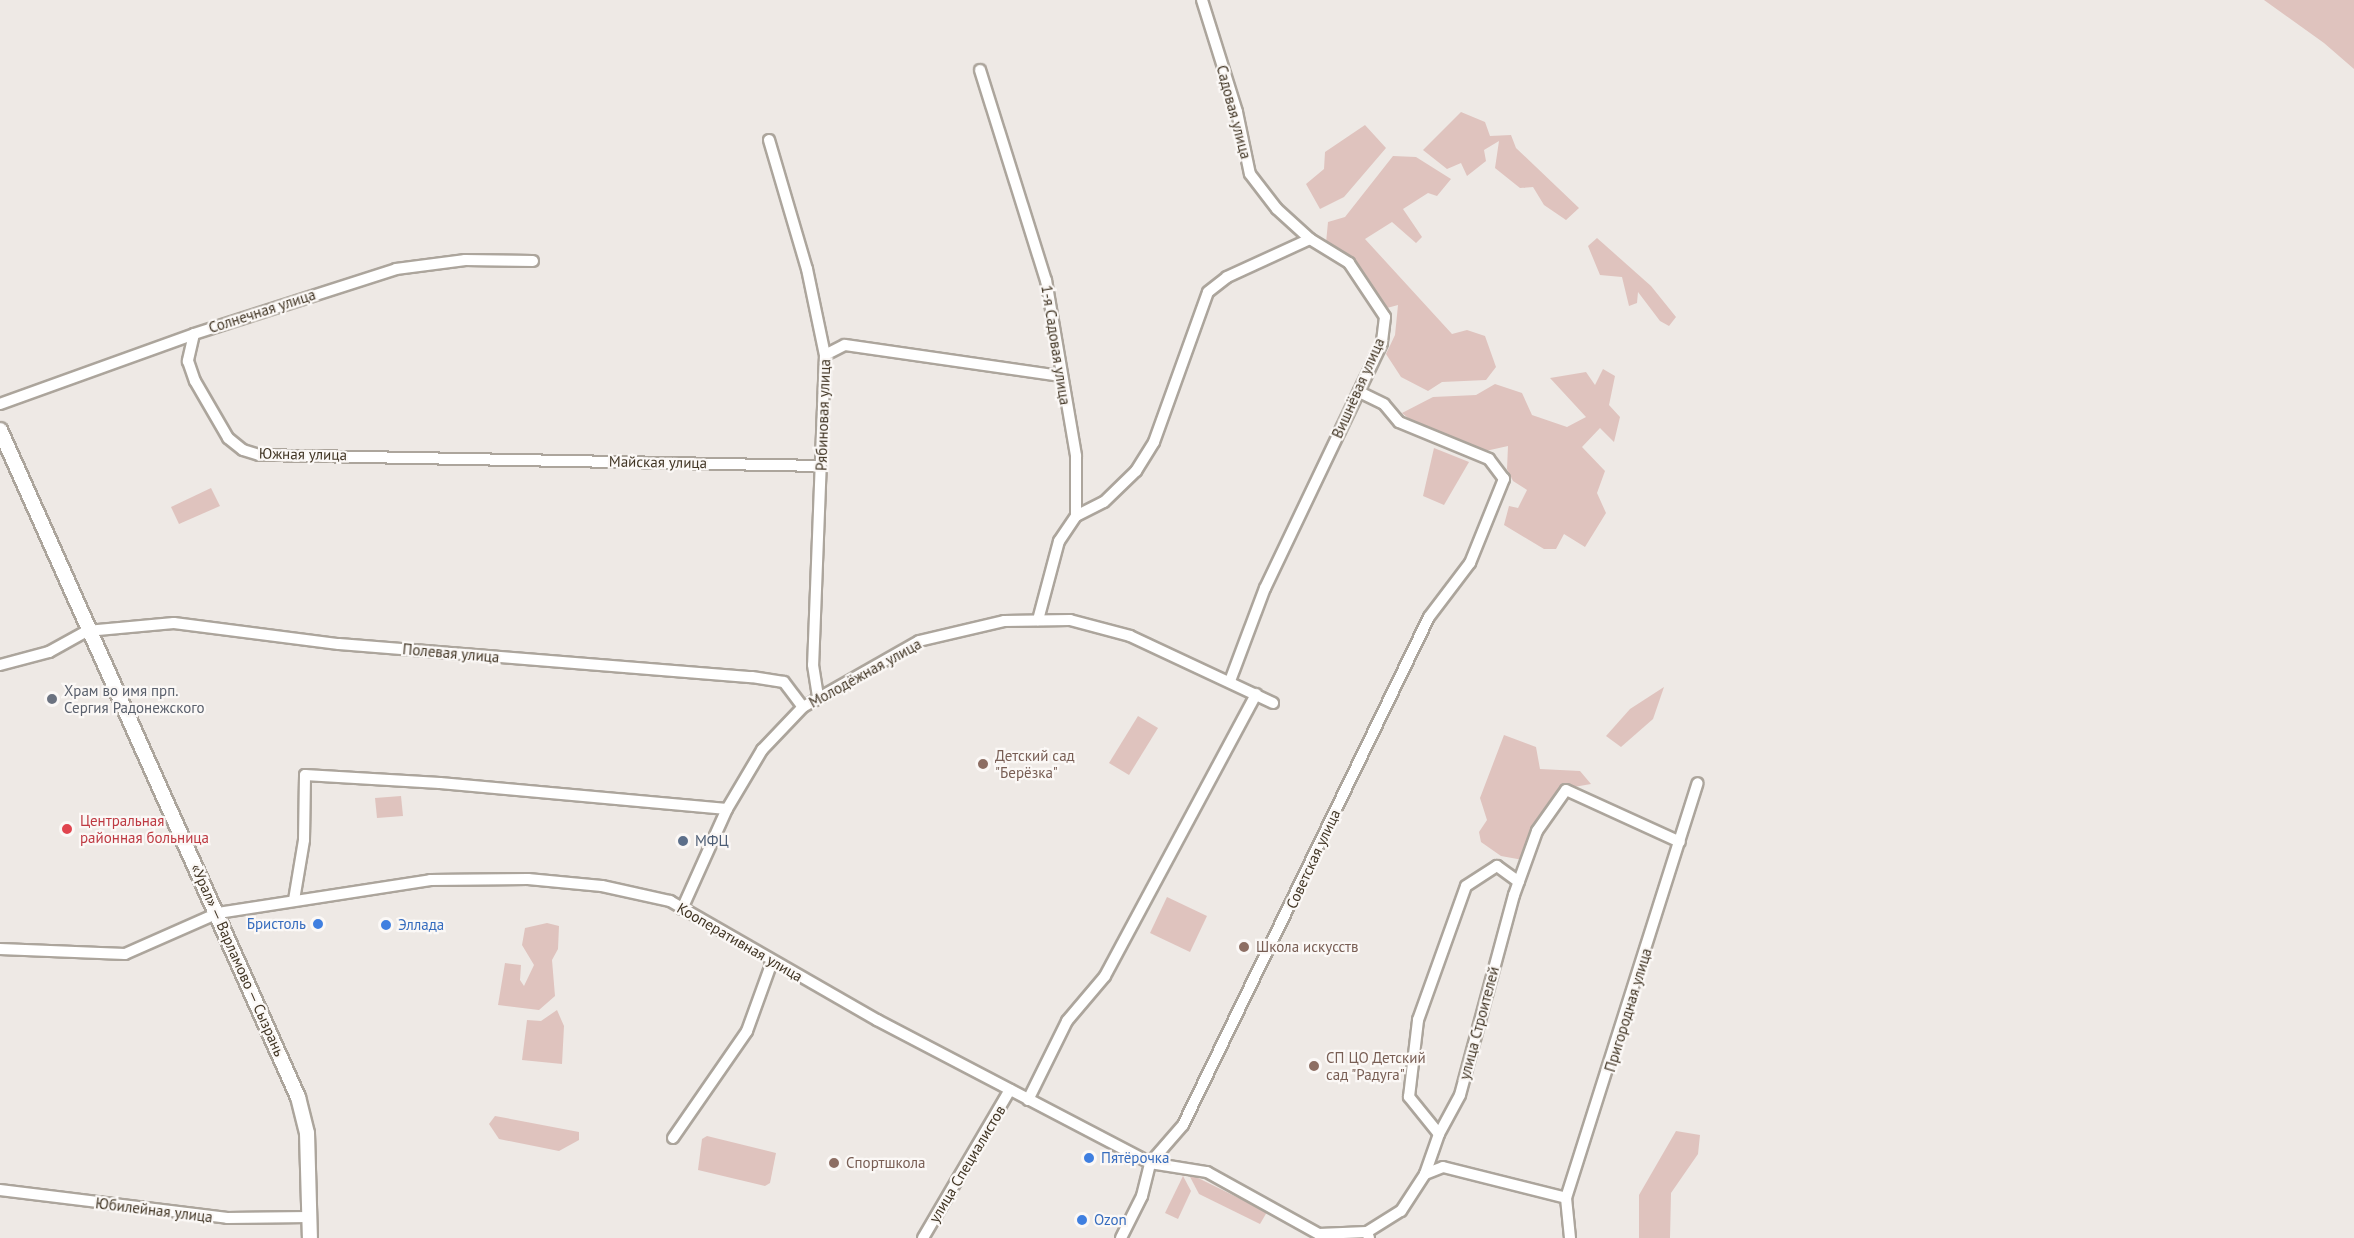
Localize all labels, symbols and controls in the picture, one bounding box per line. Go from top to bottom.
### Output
street label: Садовая улица [1213,63,1255,161]
street label: 1-я Садовая улица [1038,284,1074,406]
street label: Солнечная улица [206,285,318,337]
street label: Вишнёвая улица [1328,335,1388,441]
street label: Рябиновая улица [812,359,834,471]
street label: Южная улица [259,444,347,464]
street label: Майская улица [609,452,707,472]
street label: Молодёжная улица [806,635,924,711]
street label: Полевая улица [402,640,500,666]
place label: Храм во имя прп. Сергия Радонежского [64,681,205,716]
marker: Храм во имя прп. Сергия Радонежского [45,692,59,706]
place label: Детский сад "Берёзка" [995,746,1075,781]
marker: Детский сад "Берёзка" [976,757,990,771]
street label: Советская улица [1282,806,1344,912]
place label: Центральная районная больница [80,811,209,846]
marker: Центральная районная больница [58,820,76,838]
place label: МФЦ [695,832,729,850]
marker: МФЦ [676,834,690,848]
street label: «Урал» — Варламово — Сызрань [186,859,290,1061]
street label: Кооперативная улица [674,899,806,985]
place label: Бристоль [247,915,306,933]
place label: Эллада [398,916,444,934]
marker: Бристоль [311,917,325,931]
marker: Эллада [379,918,393,932]
place label: Школа искусств [1256,938,1359,956]
marker: Школа искусств [1237,940,1251,954]
street label: Пригородная улица [1601,946,1655,1074]
street label: улица Строителей [1455,964,1503,1082]
place label: СП ЦО Детский сад "Радуга" [1326,1048,1426,1083]
marker: СП ЦО Детский сад "Радуга" [1307,1059,1321,1073]
street label: улица Специалистов [925,1102,1009,1226]
place label: Пятёрочка [1101,1149,1169,1167]
marker: Пятёрочка [1082,1151,1096,1165]
place label: Спортшкола [846,1154,925,1172]
marker: Спортшкола [827,1156,841,1170]
street label: Юбилейная улица [94,1194,214,1226]
place label: Ozon [1094,1211,1127,1229]
marker: Ozon [1075,1213,1089,1227]

